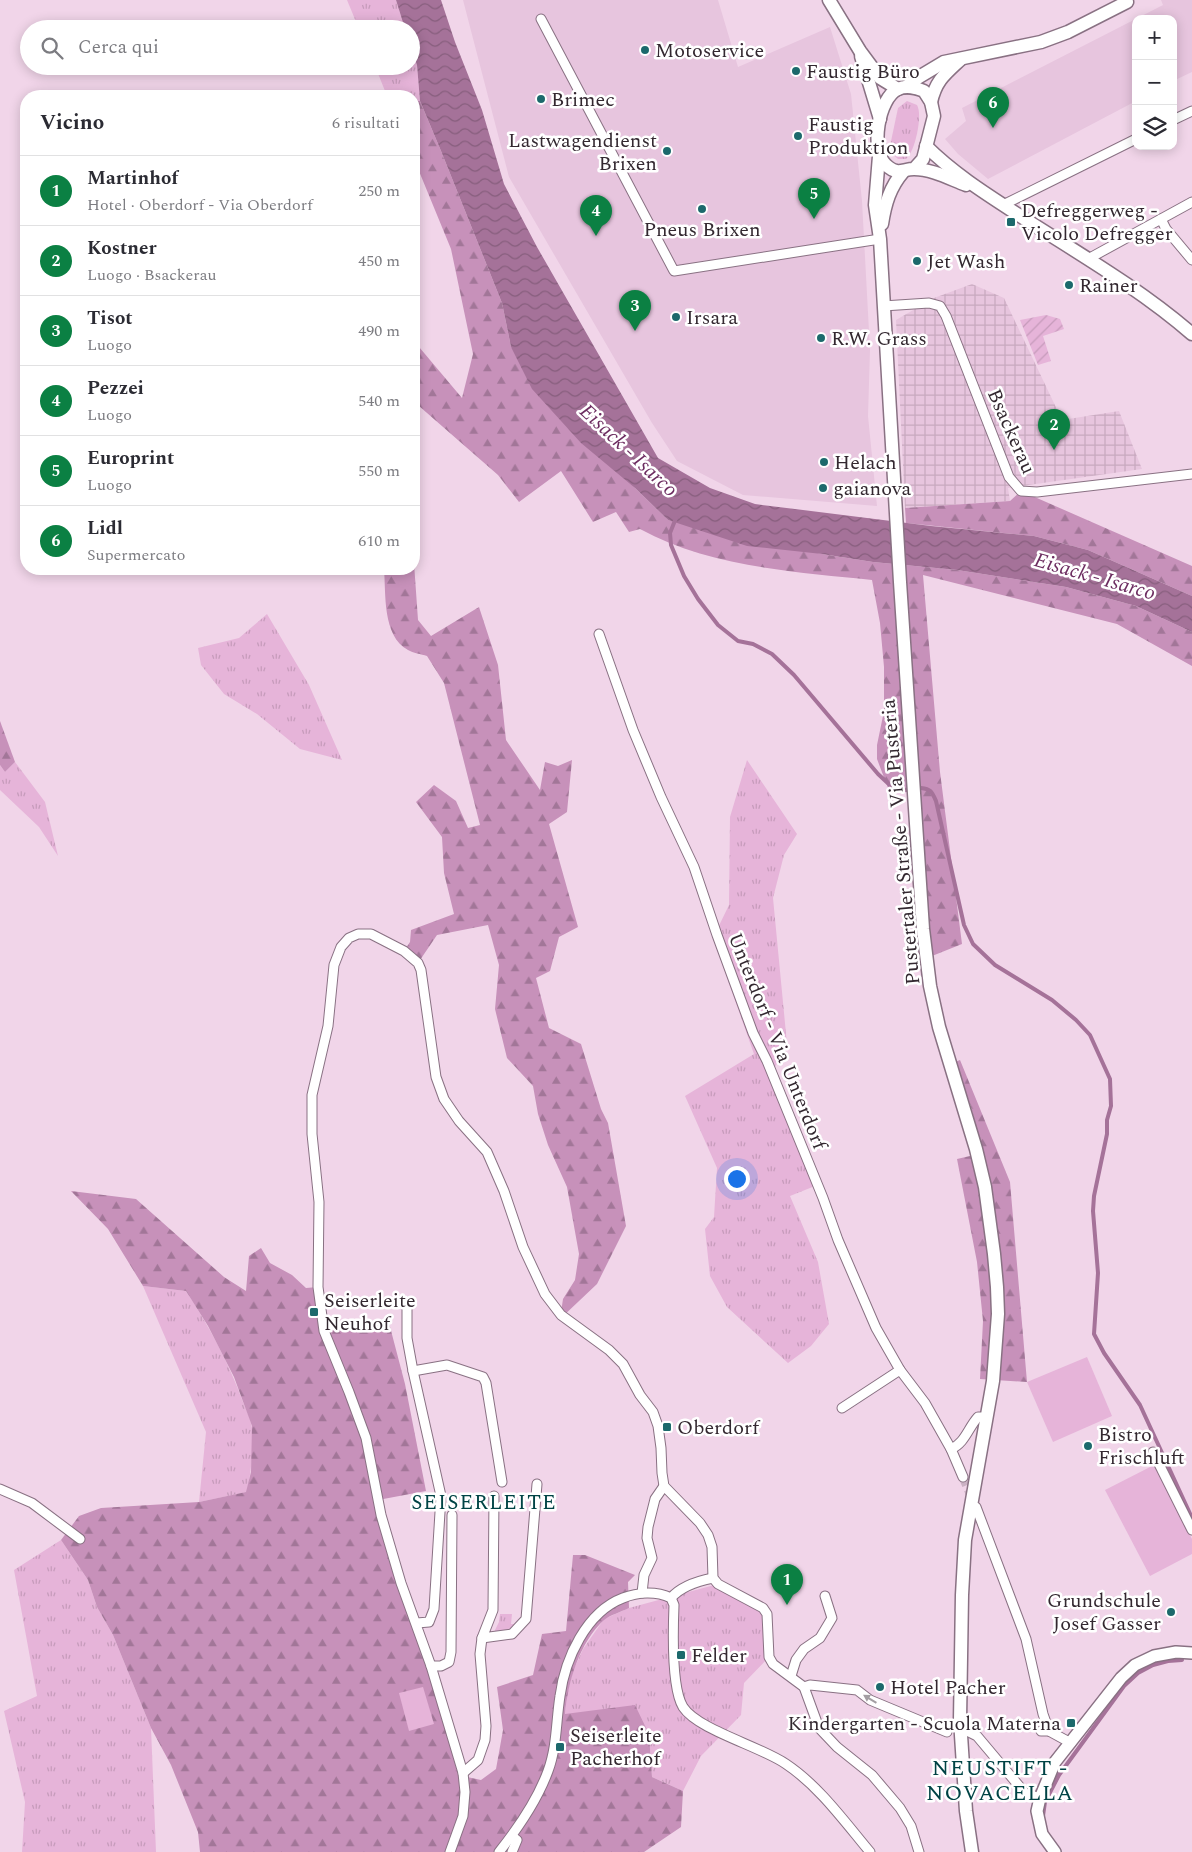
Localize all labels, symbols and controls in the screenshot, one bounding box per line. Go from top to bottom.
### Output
map controls [1132,15,1177,150]
button: + [1132,15,1177,60]
search box [20,20,420,75]
text: Cerca qui [78,33,159,62]
icon: search [38,34,66,62]
place label: Motoservice [655,36,764,66]
marker: Motoservice [639,44,651,56]
place label: Faustig Büro [806,57,920,87]
button: − [1132,60,1177,105]
marker: Faustig Büro [790,65,802,77]
place label: Brimec [551,85,615,115]
pin: 6 [977,87,1009,128]
marker: Brimec [535,93,547,105]
button: layers [1132,105,1177,150]
text: Vicino [40,107,104,139]
place label: Faustig Produktion [808,110,908,163]
text: 6 risultati [332,111,400,135]
place label: Lastwagendienst Brixen [508,126,657,179]
marker: Faustig Produktion [792,130,804,142]
marker: Lastwagendienst Brixen [661,145,673,157]
text: Martinhof [87,164,178,193]
pin: 5 [798,178,830,219]
text: 1 [52,179,60,203]
text: 250 m [358,179,400,203]
text: Hotel · Oberdorf - Via Oberdorf [87,193,313,217]
pin: 4 [580,195,612,236]
place label: Defreggerweg - Vicolo Defregger [1021,196,1173,249]
marker: Pneus Brixen [696,203,708,215]
place label: Pneus Brixen [643,215,761,245]
marker: Defreggerweg - Vicolo Defregger [1005,216,1017,228]
text: Kostner [87,234,157,263]
place label: Jet Wash [927,247,1005,277]
text: 2 [52,249,60,273]
text: 450 m [358,249,400,273]
marker: Jet Wash [911,255,923,267]
text: Luogo · Bsackerau [87,263,217,287]
place label: Rainer [1079,271,1138,301]
marker: Rainer [1063,279,1075,291]
pin: 3 [619,290,651,331]
place label: Irsara [686,303,738,333]
text: Tisot [87,304,133,333]
marker: Irsara [670,311,682,323]
text: 3 [52,319,60,343]
text: 490 m [358,319,400,343]
place label: R.W. Grass [831,324,927,354]
marker: R.W. Grass [815,332,827,344]
text: Luogo [87,333,132,357]
text: Pezzei [87,374,144,403]
street label: Bsackerau [979,384,1043,479]
text: 4 [52,389,60,413]
text: 540 m [358,389,400,413]
water label: Eisack - Isarco [572,396,685,505]
text: Luogo [87,403,132,427]
pin: 2 [1038,409,1070,450]
text: Europrint [87,444,174,473]
place label: Helach [834,448,897,478]
marker: Helach [818,456,830,468]
text: 5 [52,459,60,483]
text: 550 m [358,459,400,483]
text: Luogo [87,473,132,497]
place label: gaianova [833,474,912,504]
marker: gaianova [817,482,829,494]
text: Lidl [87,514,123,543]
text: 6 [52,529,60,553]
text: 610 m [358,529,400,553]
text: Supermercato [87,543,185,567]
water label: Eisack - Isarco [1030,544,1159,610]
street label: Pustertaler Straße - Via Pusteria [874,698,928,986]
street label: Unterdorf - Via Unterdorf [720,928,835,1156]
your location [724,1166,750,1192]
place label: Seiserleite Neuhof [324,1286,416,1339]
marker: Seiserleite Neuhof [308,1306,320,1318]
place label: Oberdorf [677,1413,761,1443]
place label: Bistro Frischluft [1098,1420,1185,1473]
marker: Oberdorf [661,1421,673,1433]
marker: Bistro Frischluft [1082,1440,1094,1452]
district label: SEISERLEITE [411,1487,557,1519]
pin: 1 [771,1564,803,1605]
place label: Grundschule Josef Gasser [1047,1586,1161,1639]
marker: Grundschule Josef Gasser [1165,1606,1177,1618]
place label: Felder [691,1641,747,1671]
marker: Felder [675,1649,687,1661]
place label: Hotel Pacher [890,1673,1006,1703]
marker: Hotel Pacher [874,1681,886,1693]
one-way arrow [864,1694,877,1703]
place label: Kindergarten - Scuola Materna [788,1709,1061,1739]
marker: Kindergarten - Scuola Materna [1065,1717,1077,1729]
place label: Seiserleite Pacherhof [570,1721,662,1774]
marker: Seiserleite Pacherhof [554,1741,566,1753]
district label: NEUSTIFT - NOVACELLA [926,1752,1074,1810]

